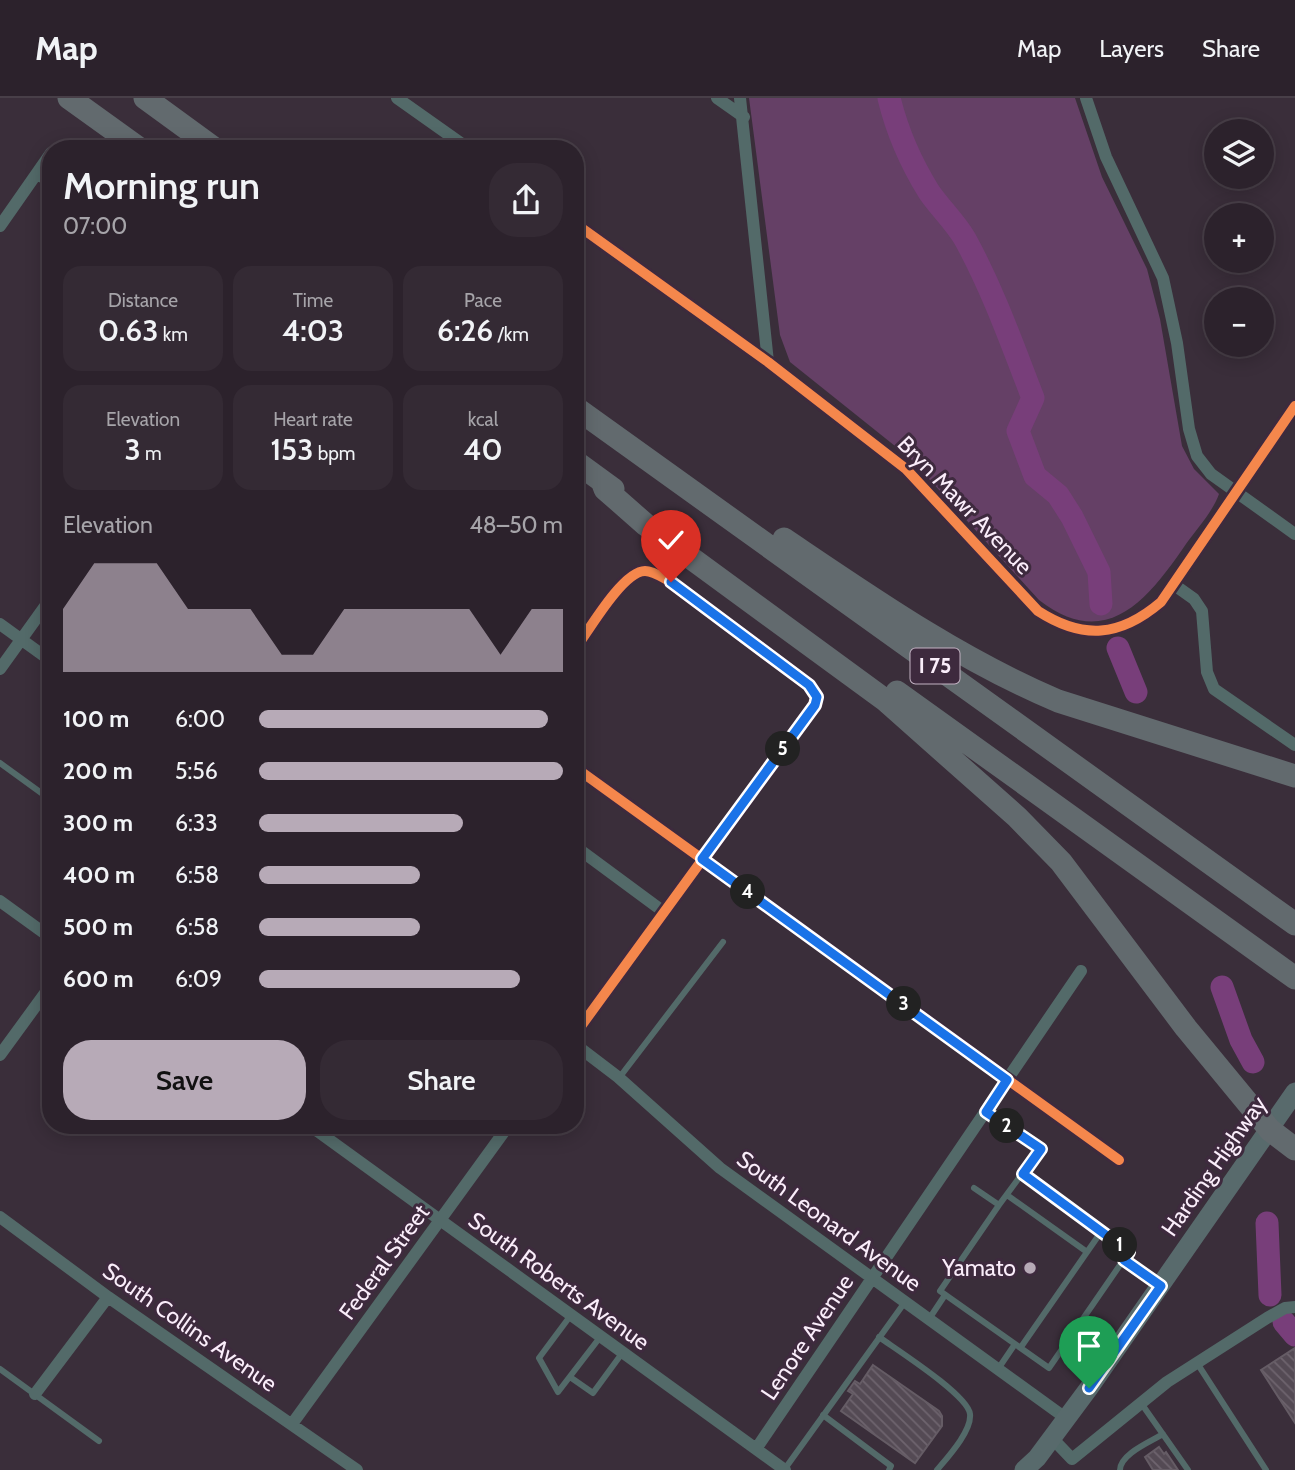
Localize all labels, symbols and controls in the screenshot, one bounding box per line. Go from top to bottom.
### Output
text: Map [35,28,98,68]
text: Map [1017,34,1061,63]
text: Layers [1099,34,1164,63]
text: Share [1202,34,1260,63]
map controls [1204,119,1274,357]
button: layers [1204,119,1274,189]
text: Morning run [63,162,260,209]
button: share [489,163,563,237]
button: + [1204,203,1274,273]
text: 07:00 [63,212,127,240]
button: − [1204,287,1274,357]
text: Distance [108,289,178,312]
text: Time [293,289,333,312]
text: Pace [464,289,502,312]
text: 0.63 [98,312,158,349]
text: 4:03 [282,312,344,349]
text: 6:26 [437,312,493,349]
text: km [158,323,188,346]
text: /km [493,323,529,346]
text: Elevation [106,408,180,431]
text: Heart rate [273,408,353,431]
text: kcal [468,408,498,431]
street label: Bryn Mawr Avenue [892,430,1038,580]
text: 3 [124,431,141,468]
text: 153 [270,431,313,468]
text: 40 [463,431,503,468]
text: m [141,442,162,465]
text: bpm [313,442,356,465]
pin [641,510,701,582]
text: Elevation [63,511,153,539]
text: 48–50 m [469,511,563,539]
icon: check [652,521,690,559]
road number: I 75 [911,648,960,684]
text: 100 m [63,705,129,733]
text: 6:00 [175,705,225,733]
pin: 5 [766,732,800,766]
text: 5 [777,737,788,760]
text: 200 m [63,757,133,785]
text: 5:56 [175,757,218,785]
text: 300 m [63,809,133,837]
text: 6:33 [175,809,218,837]
text: 400 m [63,861,135,889]
text: 6:58 [175,861,219,889]
pin: 4 [730,874,766,910]
text: 4 [742,880,753,903]
text: 500 m [63,913,133,941]
text: 6:58 [175,913,219,941]
text: 600 m [63,965,134,993]
text: 6:09 [175,965,222,993]
pin: 3 [886,986,922,1021]
text: 3 [898,992,909,1015]
button: Save [63,1040,306,1120]
button: Share [320,1040,563,1120]
street label: Harding Highway [1155,1090,1273,1241]
pin: 2 [990,1108,1024,1144]
text: 2 [1001,1114,1012,1137]
street label: South Leonard Avenue [731,1145,927,1297]
street label: Federal Street [333,1199,435,1325]
street label: South Roberts Avenue [463,1206,655,1356]
pin: 1 [1102,1228,1138,1262]
text: 1 [1116,1233,1123,1256]
place label: Yamato [941,1254,1016,1282]
street label: South Collins Avenue [97,1256,283,1398]
marker: Yamato [1022,1260,1038,1276]
street label: Lenore Avenue [755,1269,859,1405]
pin [1059,1316,1119,1388]
icon: arrive [1070,1327,1108,1365]

